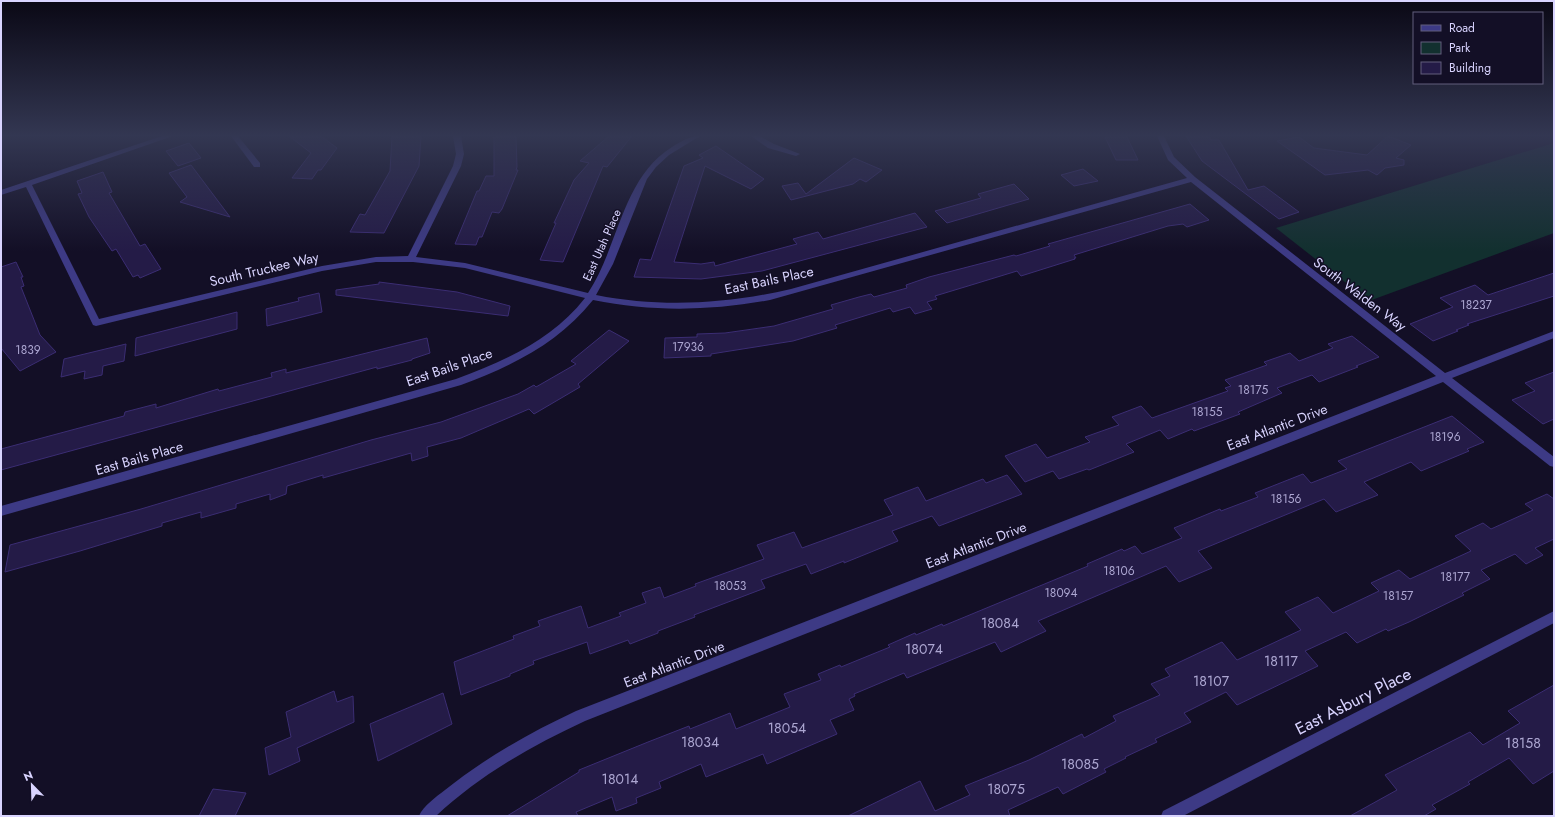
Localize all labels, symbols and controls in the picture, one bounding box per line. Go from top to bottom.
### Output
legend [1413,12,1543,84]
text: Road [1449,19,1475,37]
text: Park [1449,39,1471,57]
text: Building [1449,59,1491,77]
street label: East Utah Place [578,206,626,284]
street label: South Truckee Way [207,247,321,291]
street label: South Walden Way [1309,252,1411,336]
street label: East Bails Place [723,261,815,299]
house number: 18237 [1460,296,1492,314]
house number: 17936 [672,338,704,356]
house number: 1839 [15,341,41,359]
street label: East Bails Place [403,343,495,391]
house number: 18175 [1238,381,1268,399]
street label: East Atlantic Drive [1224,399,1330,455]
house number: 18155 [1192,403,1223,421]
house number: 18196 [1429,428,1461,446]
street label: East Bails Place [93,436,185,480]
house number: 18156 [1270,490,1302,508]
street label: East Atlantic Drive [923,517,1029,573]
house number: 18106 [1103,562,1135,580]
house number: 18177 [1440,568,1471,586]
house number: 18053 [714,577,747,595]
house number: 18094 [1044,584,1078,602]
house number: 18157 [1383,587,1414,605]
house number: 18084 [981,613,1019,633]
street label: East Atlantic Drive [621,636,727,692]
house number: 18074 [905,639,943,659]
house number: 18117 [1264,651,1299,671]
street label: East Asbury Place [1291,661,1415,741]
house number: 18107 [1193,671,1230,691]
house number: 18054 [768,718,806,738]
house number: 18034 [681,732,719,752]
house number: 18158 [1505,733,1541,753]
house number: 18085 [1061,754,1099,774]
north arrow [12,765,52,805]
text: N [21,767,35,785]
house number: 18014 [602,769,638,789]
house number: 18075 [987,779,1025,799]

